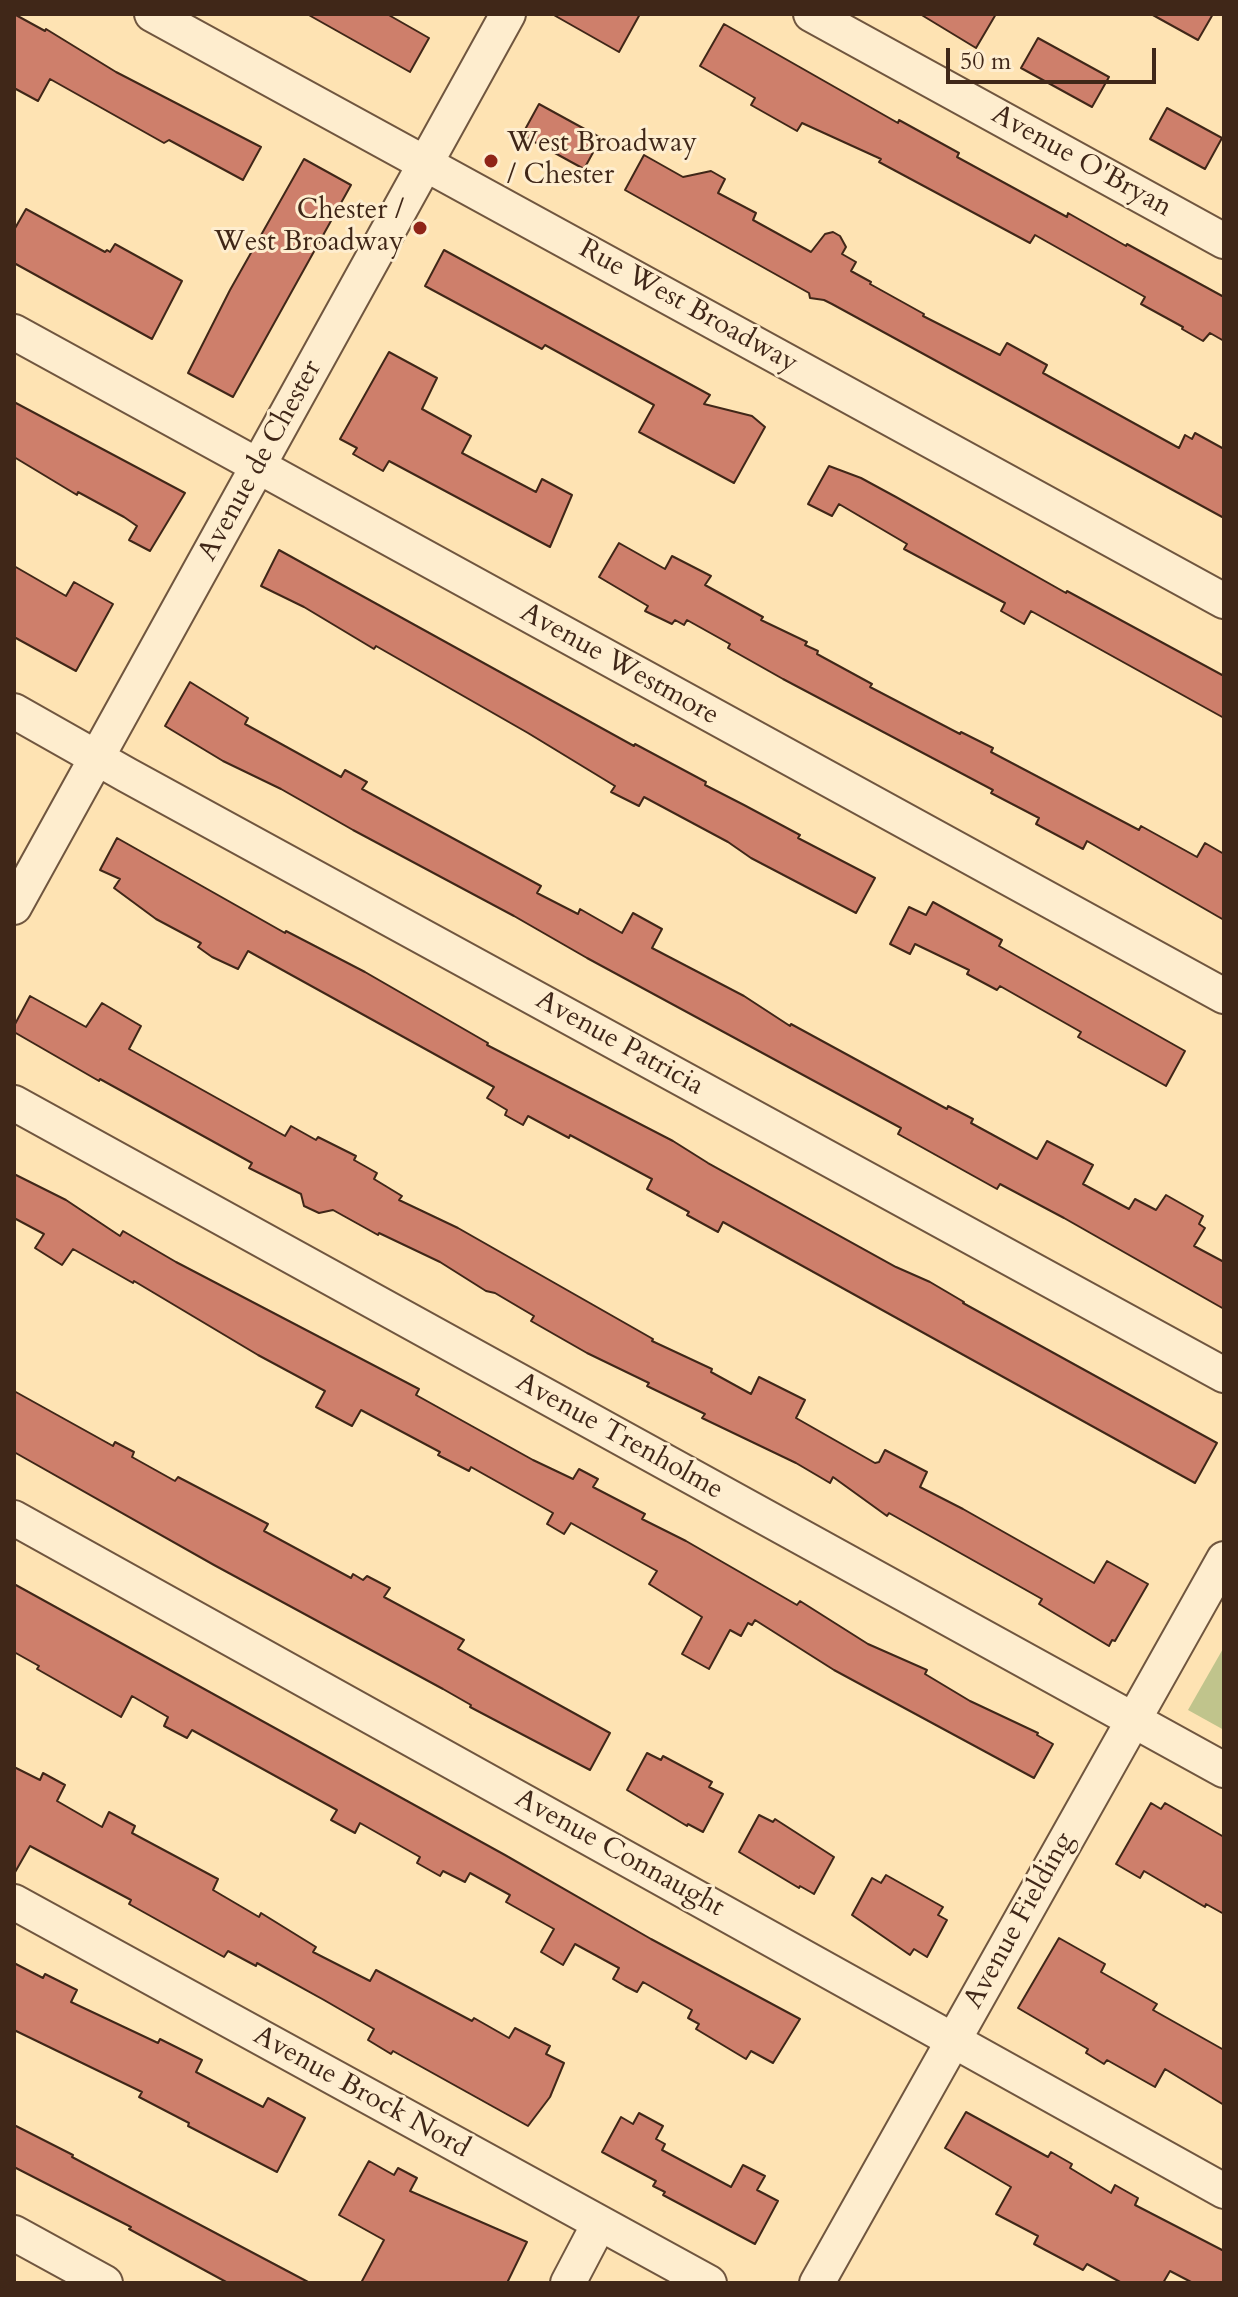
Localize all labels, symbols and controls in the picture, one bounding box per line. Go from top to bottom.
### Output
scale bar [950,32,1160,82]
text: 50 m [960,45,1011,78]
street label: Avenue O'Bryan [985,99,1177,225]
place label: West Broadway / Chester [507,128,697,194]
marker: West Broadway / Chester [482,152,500,170]
place label: Chester / West Broadway [214,195,404,261]
marker: Chester / West Broadway [411,219,429,237]
street label: Rue West Broadway [573,233,803,381]
street label: Avenue de Chester [192,355,330,567]
street label: Avenue Westmore [514,597,724,733]
street label: Avenue Patricia [529,984,709,1104]
street label: Avenue Trenholme [510,1366,728,1508]
street label: Avenue Connaught [508,1783,730,1925]
street label: Avenue Fielding [958,1827,1082,2015]
street label: Avenue Brock Nord [247,2020,475,2166]

